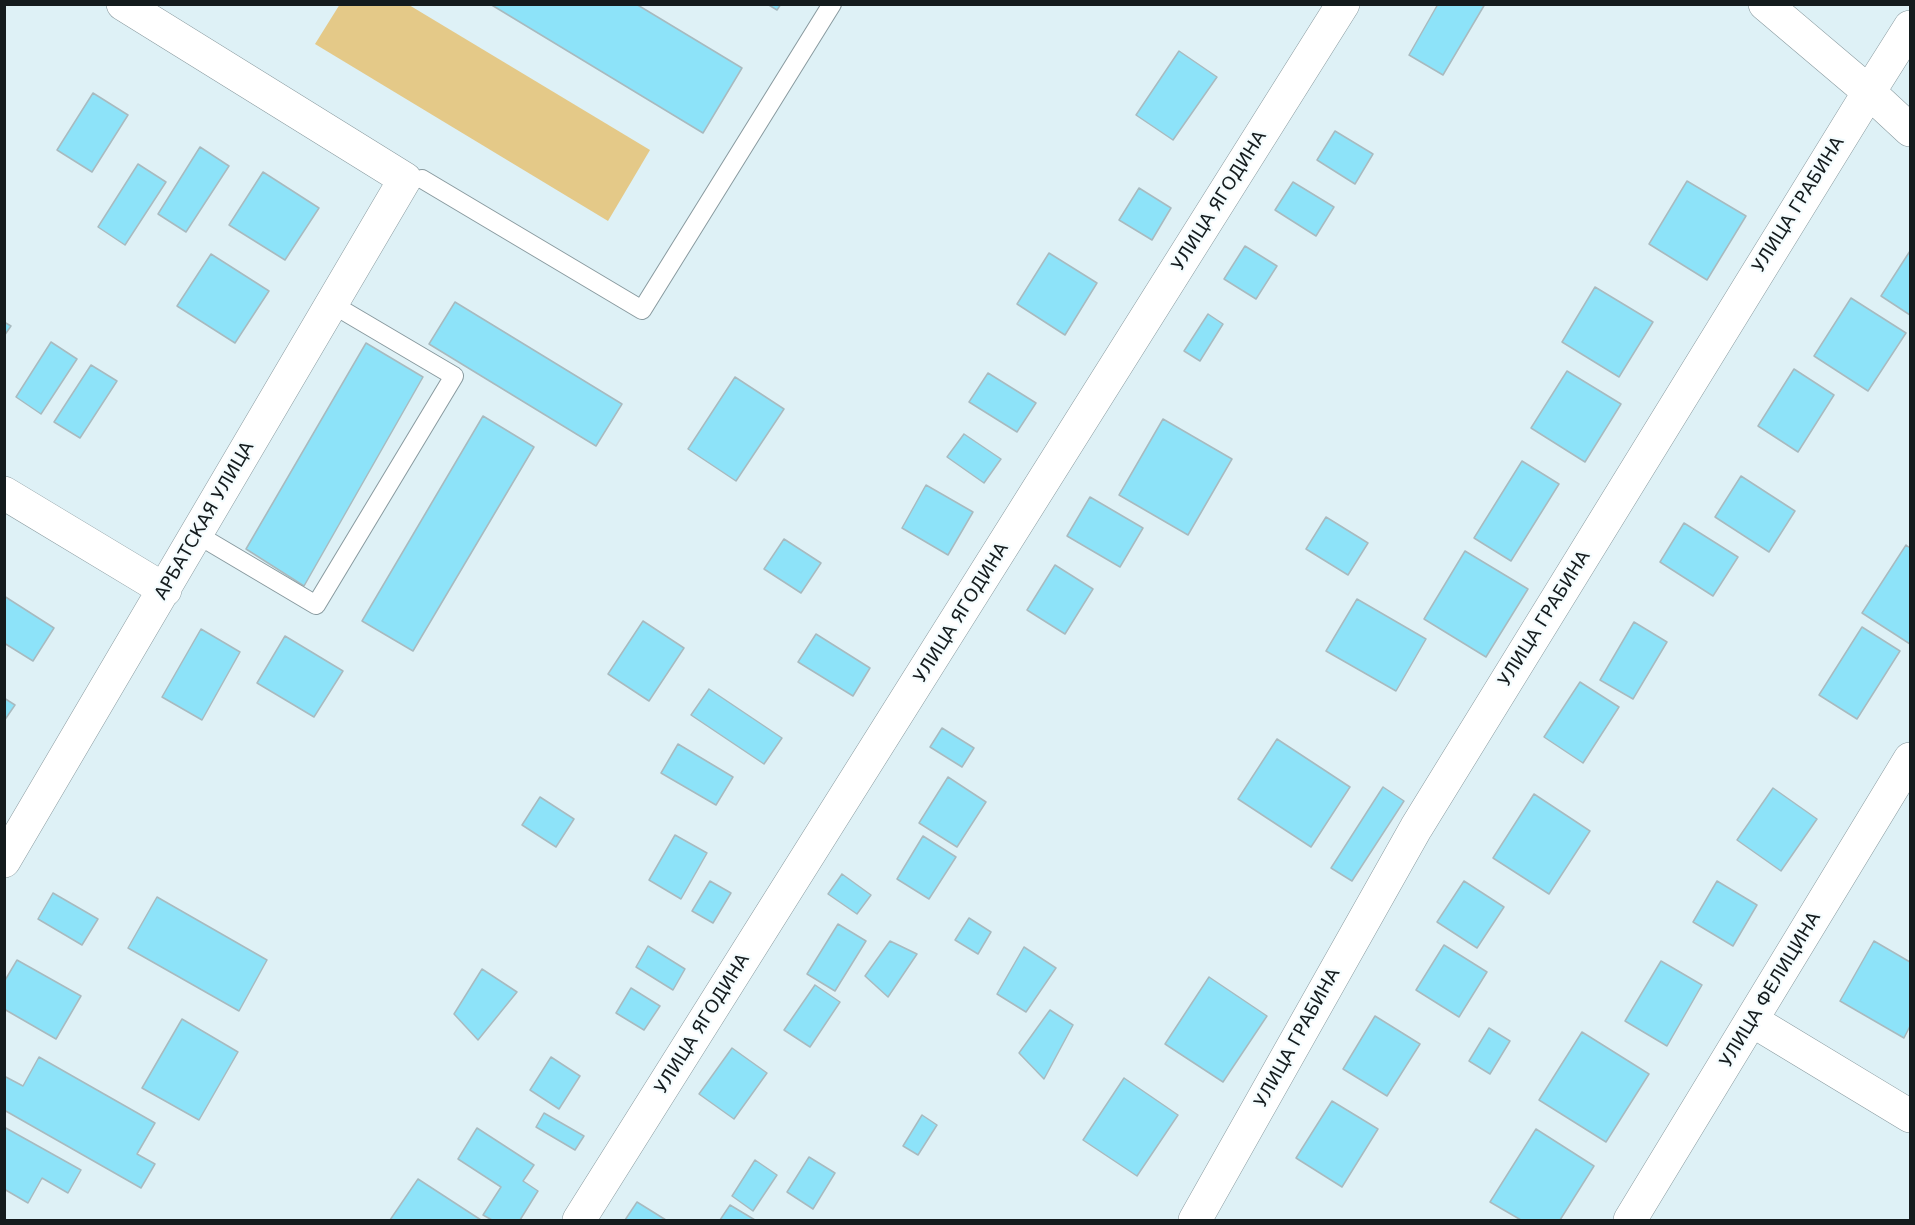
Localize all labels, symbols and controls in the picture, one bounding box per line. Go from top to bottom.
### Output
street label: УЛИЦА ЯГОДИНА [1168,127,1272,275]
street label: УЛИЦА ГРАБИНА [1749,133,1849,277]
street label: АРБАТСКАЯ УЛИЦА [151,438,259,604]
street label: УЛИЦА ЯГОДИНА [910,539,1014,687]
street label: УЛИЦА ГРАБИНА [1495,547,1595,691]
street label: УЛИЦА ФЕЛИЦИНА [1716,909,1826,1071]
street label: УЛИЦА ЯГОДИНА [651,950,755,1098]
street label: УЛИЦА ГРАБИНА [1251,965,1345,1111]

